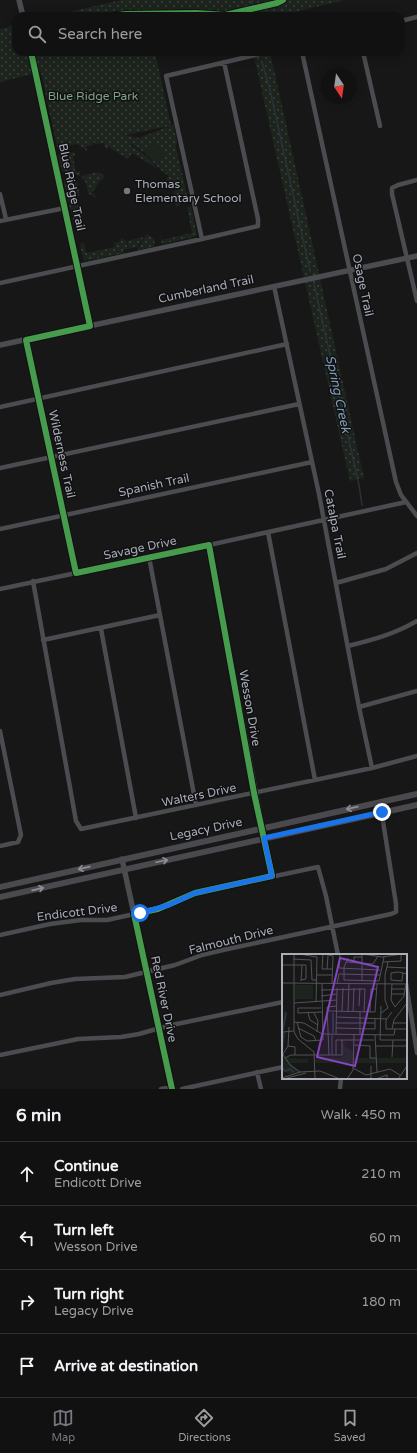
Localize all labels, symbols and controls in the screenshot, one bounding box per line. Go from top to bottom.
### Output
search box [12,12,405,56]
icon: search [26,23,48,45]
text: Search here [58,25,142,43]
north arrow [321,68,357,104]
park label: Blue Ridge Park [48,89,139,103]
street label: Blue Ridge Trail [56,142,88,232]
place label: Thomas Elementary School [135,177,242,205]
marker: Thomas Elementary School [122,186,132,196]
street label: Osage Trail [350,252,376,318]
street label: Cumberland Trail [157,272,255,306]
water label: Spring Creek [322,354,354,435]
street label: Wilderness Trail [46,409,78,499]
street label: Spanish Trail [117,471,191,499]
street label: Catalpa Trail [321,488,349,560]
street label: Savage Drive [102,533,178,563]
street label: Wesson Drive [236,669,264,747]
street label: Walters Drive [161,780,238,810]
route end [373,803,391,821]
one-way arrow [345,805,358,813]
street label: Legacy Drive [169,814,244,843]
one-way arrow [155,856,168,864]
one-way arrow [77,865,90,872]
one-way arrow [31,884,44,892]
street label: Endicott Drive [36,900,118,924]
route start [131,904,149,922]
street label: Falmouth Drive [187,923,275,957]
inset map [282,954,407,1079]
street label: Red River Drive [148,955,180,1044]
text: 6 min [16,1105,61,1126]
text: Walk · 450 m [321,1107,401,1123]
text: Continue [54,1157,118,1175]
icon: ahead [16,1163,38,1185]
text: 210 m [361,1166,401,1182]
text: Endicott Drive [54,1175,142,1191]
text: Turn left [54,1221,114,1239]
icon: left [16,1227,38,1249]
text: 60 m [369,1230,401,1246]
text: Wesson Drive [54,1239,138,1255]
text: Turn right [54,1285,124,1303]
icon: right [16,1291,38,1313]
text: 180 m [361,1294,401,1310]
text: Legacy Drive [54,1303,134,1319]
icon: arrive [16,1355,38,1377]
text: Arrive at destination [54,1357,198,1375]
tab: Map [51,1407,75,1444]
tab: Directions [178,1407,231,1444]
tab: Saved [334,1407,366,1444]

